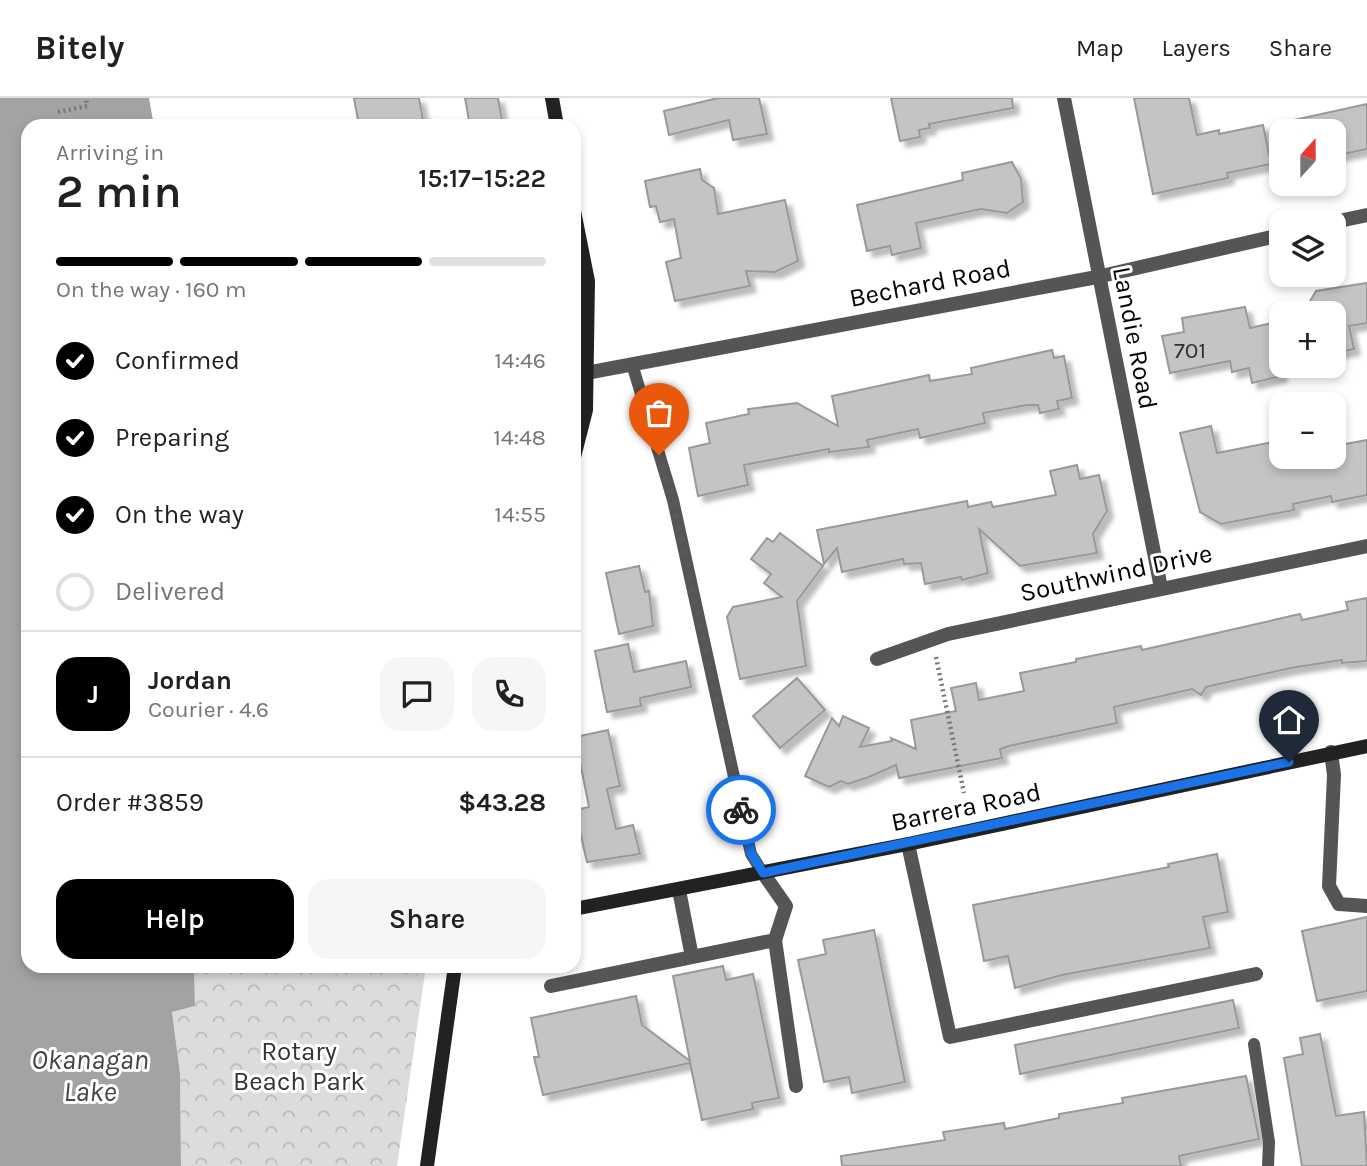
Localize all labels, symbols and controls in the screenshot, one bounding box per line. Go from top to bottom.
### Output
text: Bitely [35,29,124,67]
text: Map [1076,34,1124,62]
text: Layers [1162,34,1231,62]
text: Share [1269,34,1332,62]
north arrow [1269,119,1346,196]
map controls [1269,119,1346,469]
text: Arriving in [56,139,164,166]
text: 15:17–15:22 [418,163,546,194]
text: 2 min [56,165,182,219]
button: layers [1269,210,1346,287]
street label: Bechard Road [847,252,1013,314]
street label: Landie Road [1106,264,1164,412]
text: On the way · 160 m [56,276,246,303]
button: + [1269,301,1346,378]
house number: 701 [1174,337,1206,364]
icon: check [56,342,94,380]
text: Confirmed [115,345,240,376]
text: 14:46 [494,347,546,374]
pin [629,383,689,455]
button: − [1269,392,1346,469]
icon: bag [640,394,678,432]
icon: check [56,419,94,457]
text: Preparing [115,422,229,453]
text: 14:48 [493,424,546,451]
icon: check [56,496,94,534]
text: On the way [115,499,244,530]
text: 14:55 [494,501,546,528]
street label: Southwind Drive [1017,537,1215,609]
text: Delivered [115,576,225,607]
button: chat [380,657,454,731]
button: phone [472,657,546,731]
text: Jordan [148,665,232,696]
text: J [87,679,99,710]
pin [1259,690,1319,762]
text: Courier · 4.6 [148,696,269,723]
icon: home [1270,701,1308,739]
courier [706,775,776,845]
street label: Barrera Road [888,776,1044,838]
text: Order #3859 [56,787,204,818]
text: $43.28 [458,787,546,818]
icon: bike [722,791,760,829]
button: Help [56,879,294,959]
button: Share [308,879,546,959]
park label: Rotary Beach Park [233,1036,365,1097]
water label: Okanagan Lake [31,1043,149,1108]

